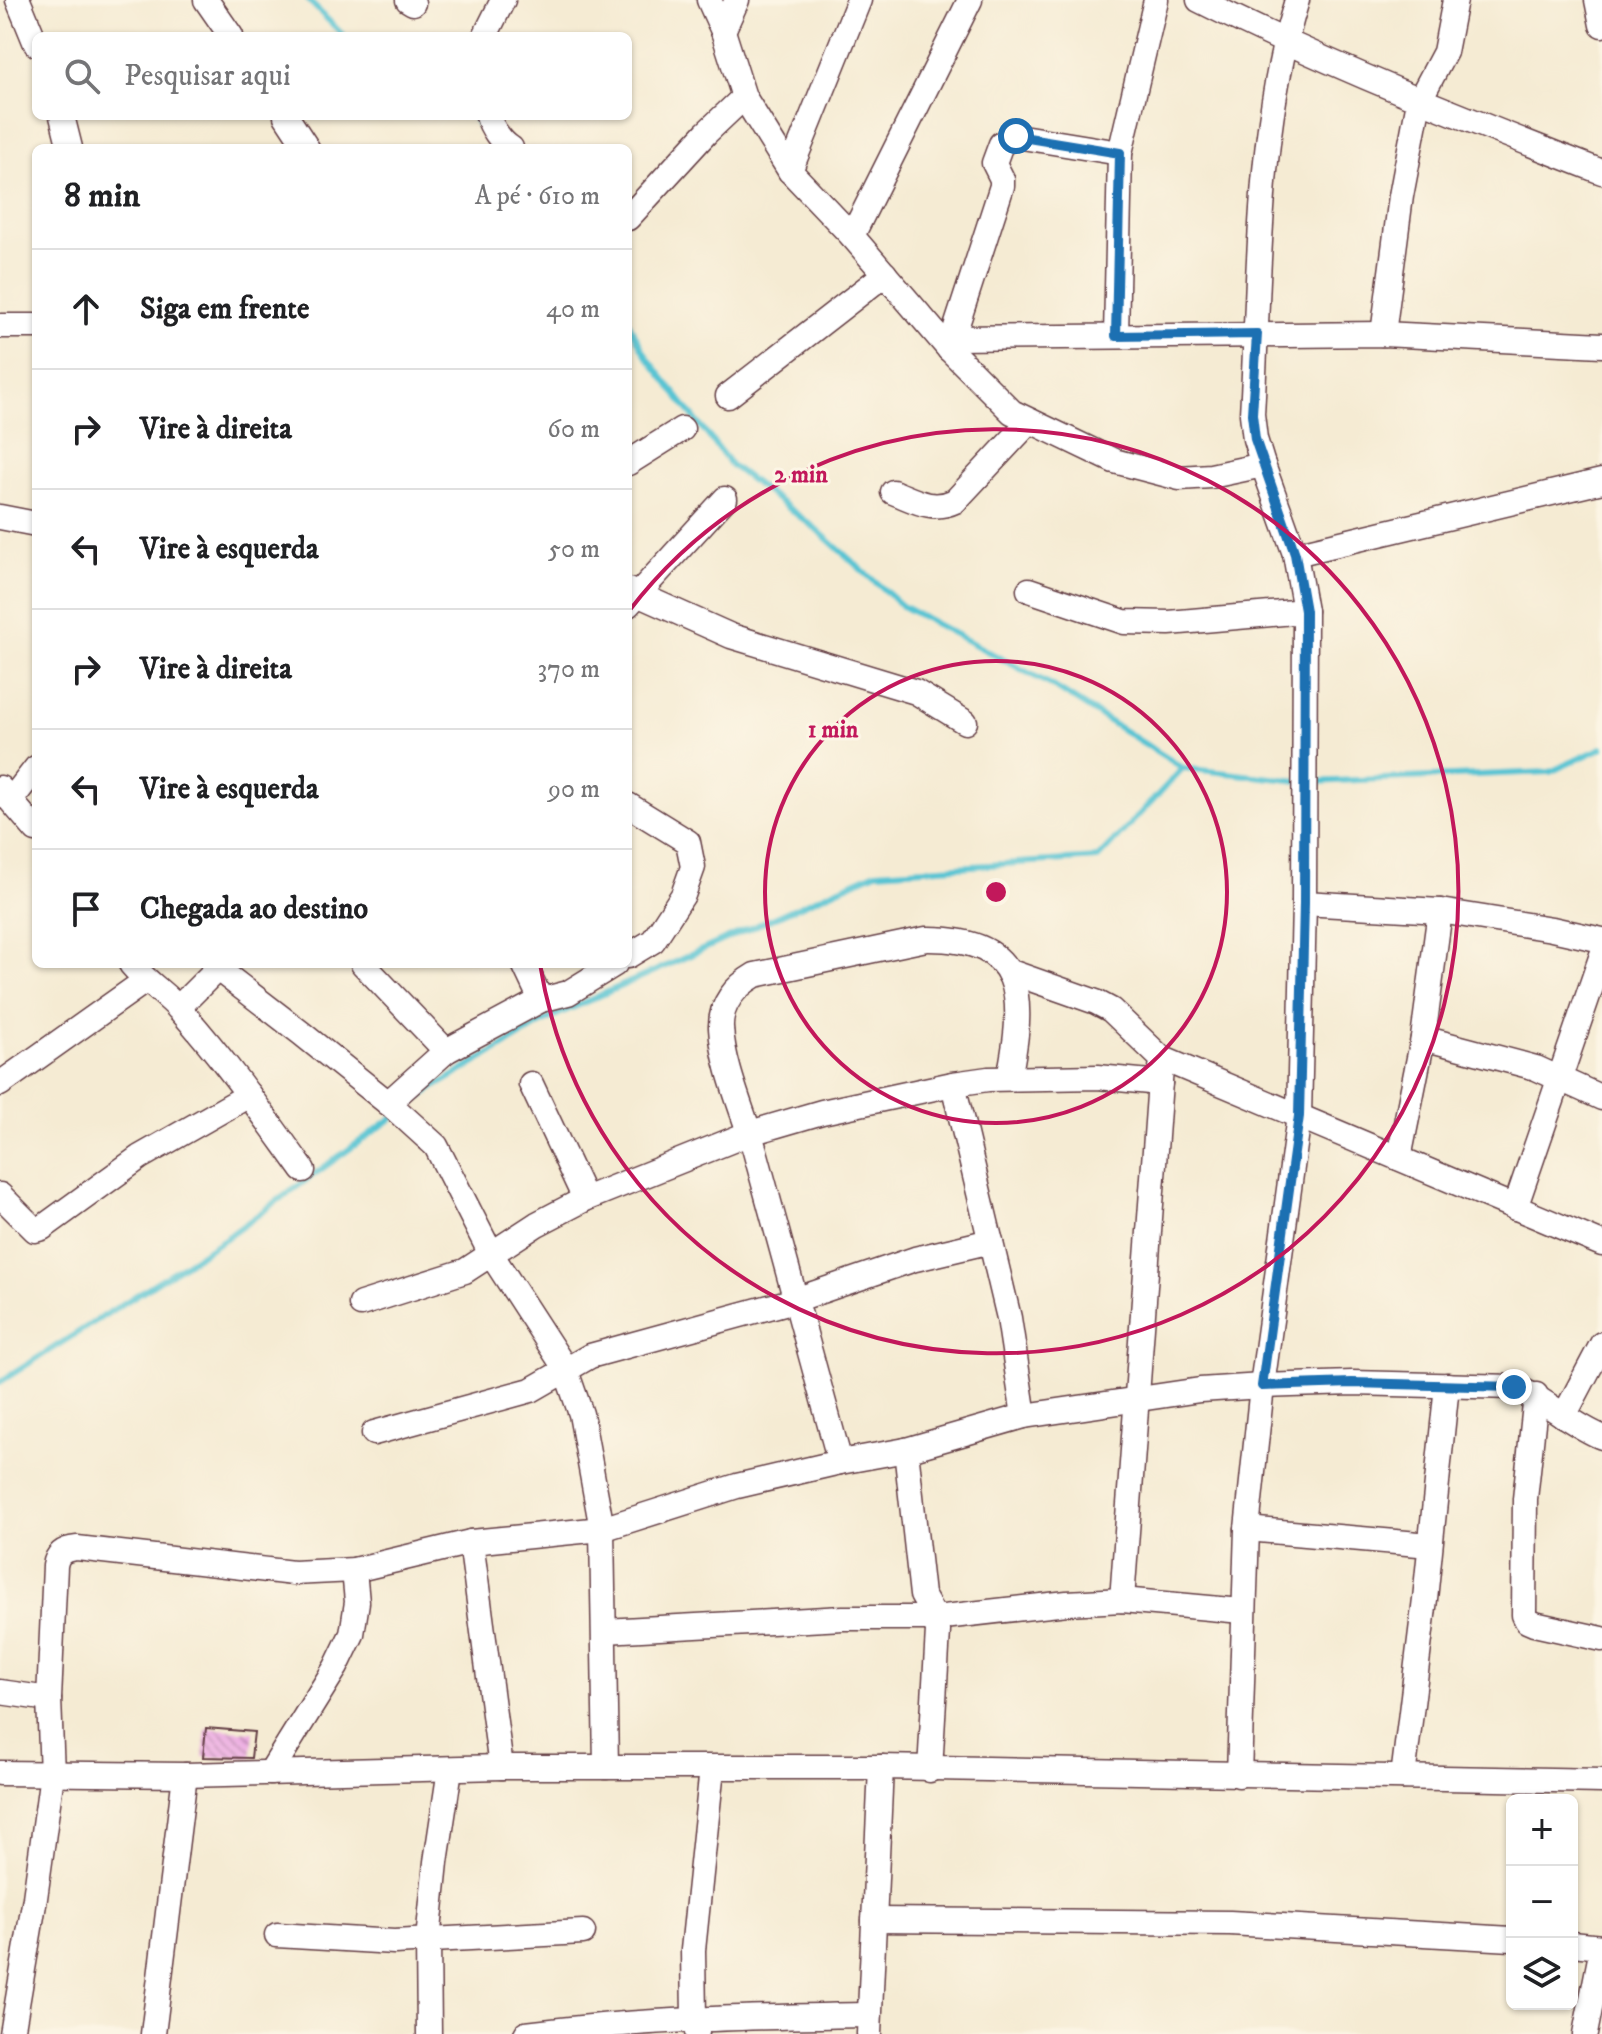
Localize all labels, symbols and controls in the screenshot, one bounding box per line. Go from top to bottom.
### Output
search box [32,32,632,120]
icon: search [60,54,104,98]
text: Pesquisar aqui [124,58,291,95]
route start [998,118,1034,154]
text: 8 min [64,175,140,217]
text: A pé · 610 m [475,180,600,213]
icon: ahead [64,287,108,331]
text: Siga em frente [140,291,309,328]
text: 40 m [546,293,600,326]
icon: right [64,407,108,451]
text: Vire à direita [140,411,292,448]
text: 60 m [547,413,600,446]
text: 2 min [774,460,828,490]
icon: left [64,527,108,571]
text: Vire à esquerda [140,531,319,568]
text: 50 m [548,533,600,566]
icon: right [64,647,108,691]
text: Vire à direita [140,651,292,688]
text: 370 m [538,653,600,686]
text: 1 min [808,715,859,745]
icon: left [64,767,108,811]
text: Vire à esquerda [140,771,319,808]
text: 90 m [548,773,600,806]
centre of rings [982,878,1010,906]
icon: arrive [64,887,108,931]
text: Chegada ao destino [140,891,368,928]
route end [1496,1369,1532,1405]
map controls [1506,1794,1578,2010]
button: + [1506,1794,1578,1866]
button: − [1506,1866,1578,1938]
button: layers [1506,1938,1578,2010]

